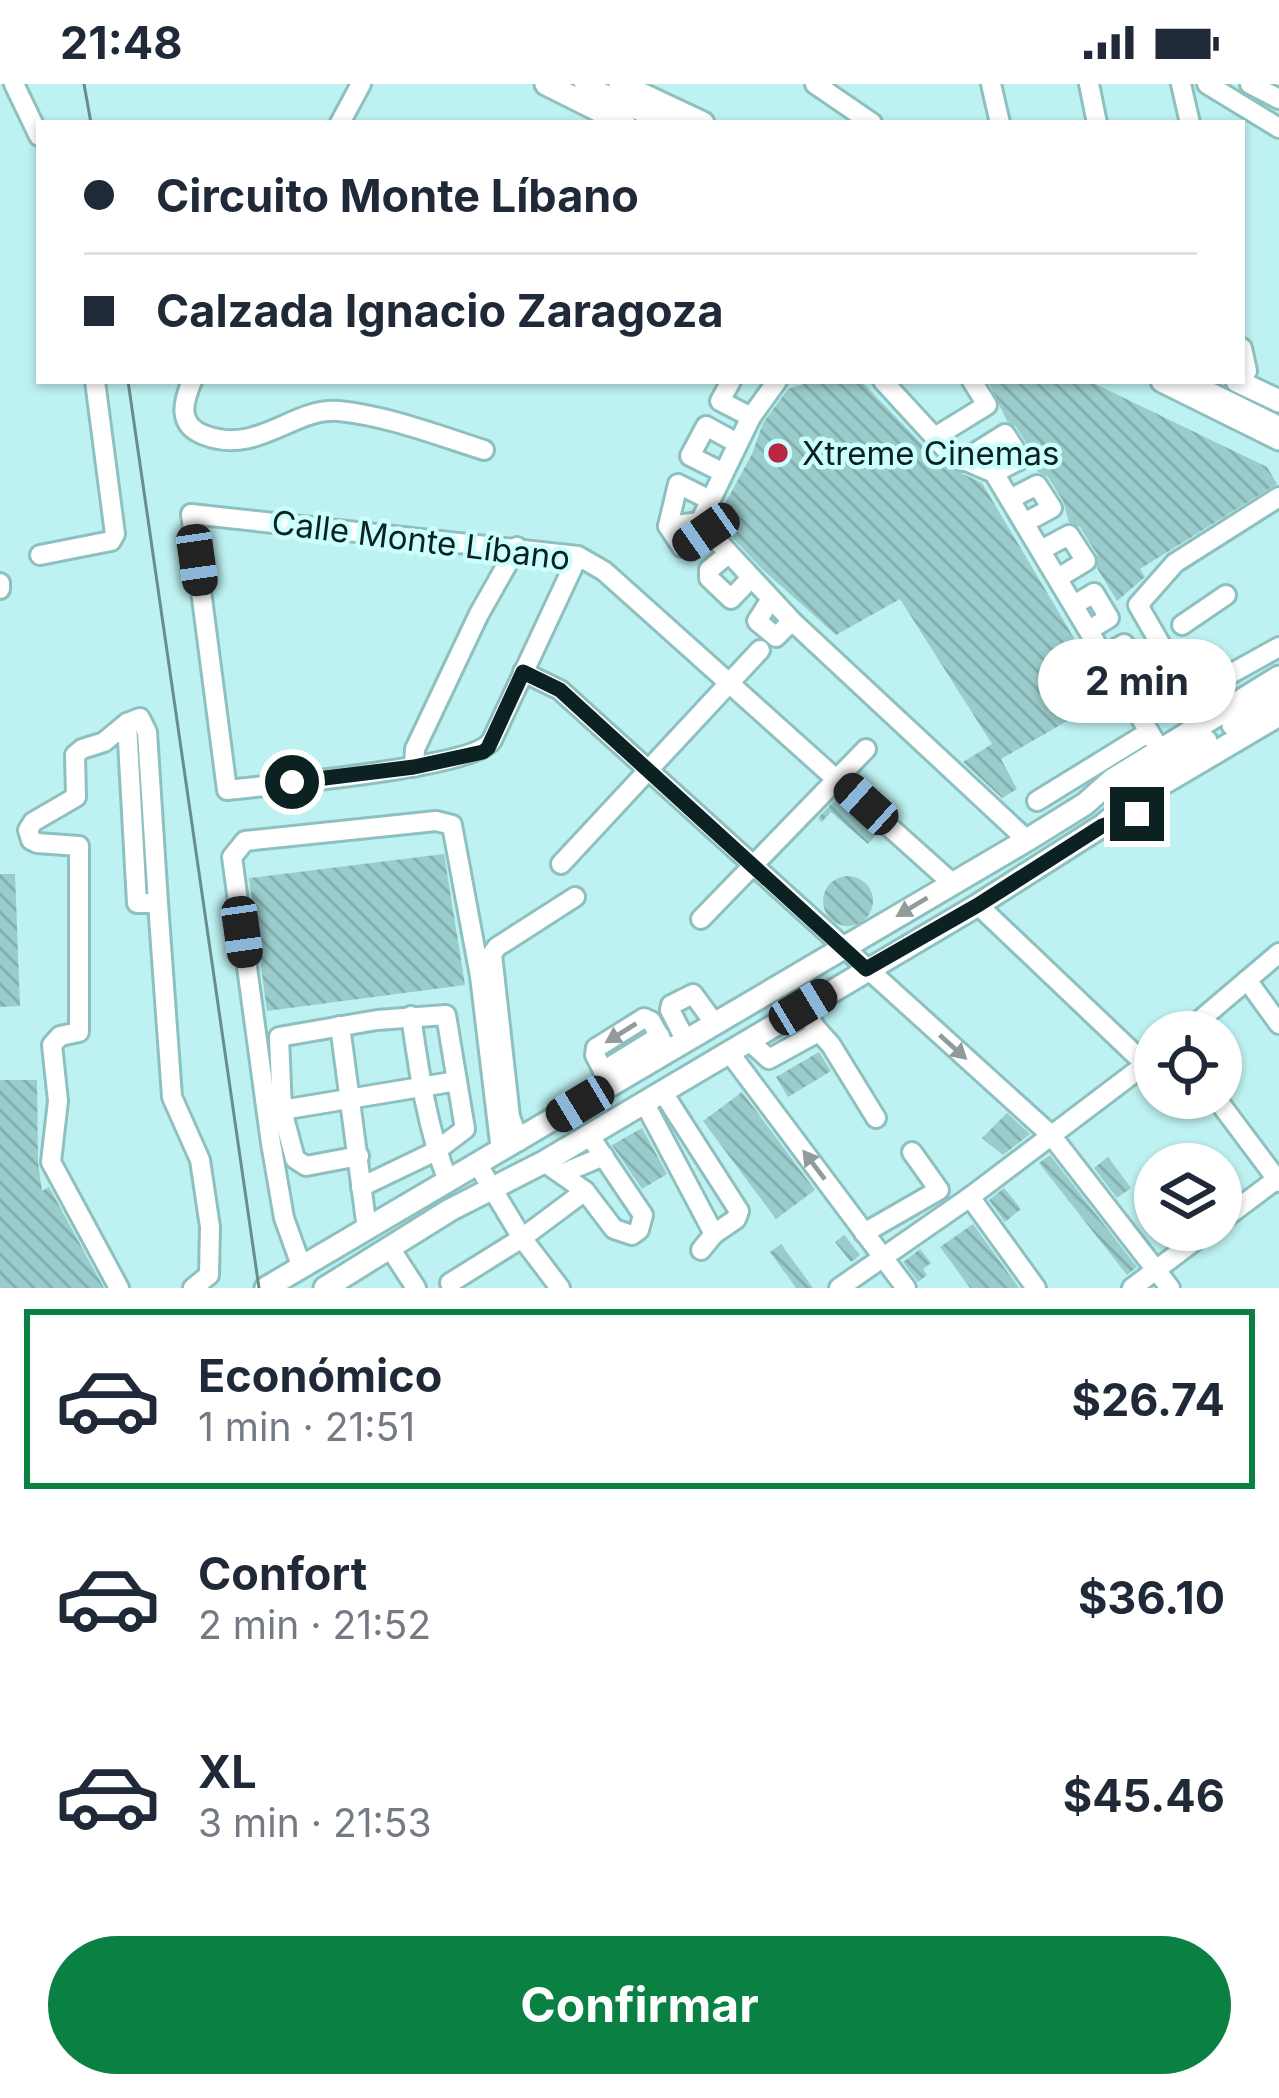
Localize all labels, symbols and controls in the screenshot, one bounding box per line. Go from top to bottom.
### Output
text: 21:48 [60,15,183,70]
text: Circuito Monte Líbano [156,168,639,223]
text: Calzada Ignacio Zaragoza [156,283,724,338]
place label: Xtreme Cinemas [802,433,1060,473]
marker: Xtreme Cinemas [765,440,791,466]
car [666,497,746,567]
street label: Calle Monte Líbano [270,502,572,578]
car [174,522,220,598]
callout: 2 min [1038,640,1236,724]
text: 2 min [1085,657,1189,704]
route start [265,755,319,809]
car [827,767,905,841]
route end [1110,787,1164,841]
car [219,894,265,970]
one-way arrow [895,896,929,917]
car [763,973,843,1041]
map controls [1134,1011,1242,1251]
button: locate [1134,1011,1242,1119]
one-way arrow [604,1021,637,1043]
one-way arrow [938,1033,968,1060]
car [540,1070,620,1138]
button: layers [1134,1143,1242,1251]
one-way arrow [802,1149,826,1181]
icon: car [54,1345,162,1453]
text: Económico [198,1348,442,1403]
text: $26.74 [1071,1372,1225,1427]
text: 1 min · 21:51 [198,1403,415,1450]
icon: car [54,1543,162,1651]
text: Confort [198,1546,367,1601]
text: $36.10 [1078,1570,1225,1625]
text: 2 min · 21:52 [198,1601,431,1648]
icon: car [54,1741,162,1849]
text: XL [198,1744,257,1799]
text: $45.46 [1063,1768,1225,1823]
text: 3 min · 21:53 [198,1799,432,1846]
button: Confirmar [48,1936,1231,2074]

